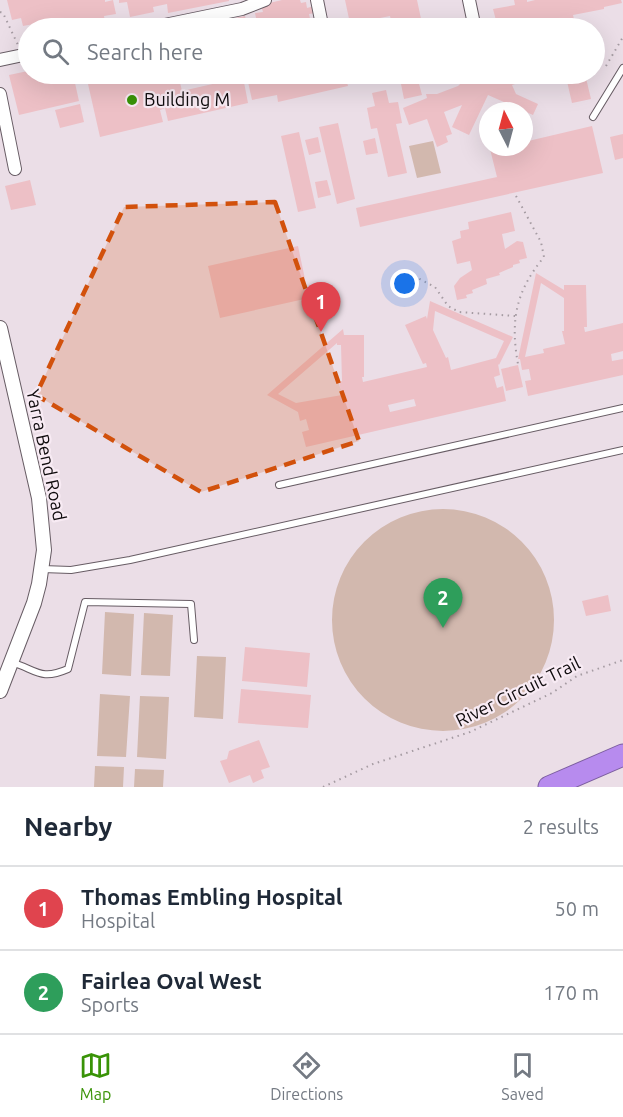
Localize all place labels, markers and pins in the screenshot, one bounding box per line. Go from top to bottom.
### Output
place label: Building M [144,89,230,109]
marker: Building M [125,93,139,107]
pin: 1 [302,282,340,332]
pin: 2 [424,578,462,628]

